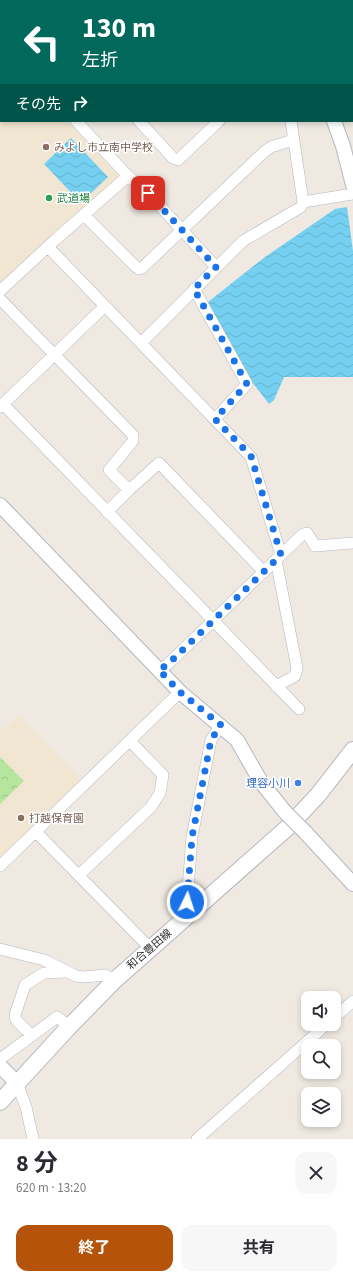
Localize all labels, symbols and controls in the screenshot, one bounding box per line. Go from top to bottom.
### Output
text: 130 m [82,8,156,48]
icon: left [16,16,68,68]
text: 左折 [82,48,118,73]
icon: right [69,92,91,114]
text: その先 [16,94,61,115]
place label: みよし市立南中学校 [54,140,153,155]
marker: みよし市立南中学校 [41,142,51,152]
pin [131,176,165,210]
icon: arrive [137,182,159,204]
place label: 武道場 [57,191,90,206]
marker: 武道場 [44,193,54,203]
place label: 理容小川 [246,776,290,791]
marker: 理容小川 [293,778,303,788]
place label: 打越保育園 [29,811,84,826]
marker: 打越保育園 [16,813,26,823]
position arrow [166,881,208,923]
street label: 和合豊田線 [124,926,175,973]
map controls [301,991,341,1127]
button: sound [301,991,341,1031]
button: search [301,1039,341,1079]
button: layers [301,1087,341,1127]
text: 8 分 [16,1146,57,1181]
button: close [295,1152,337,1194]
text: 620 m · 13:20 [16,1179,86,1197]
button: 終了 [16,1225,173,1271]
button: 共有 [181,1225,337,1271]

